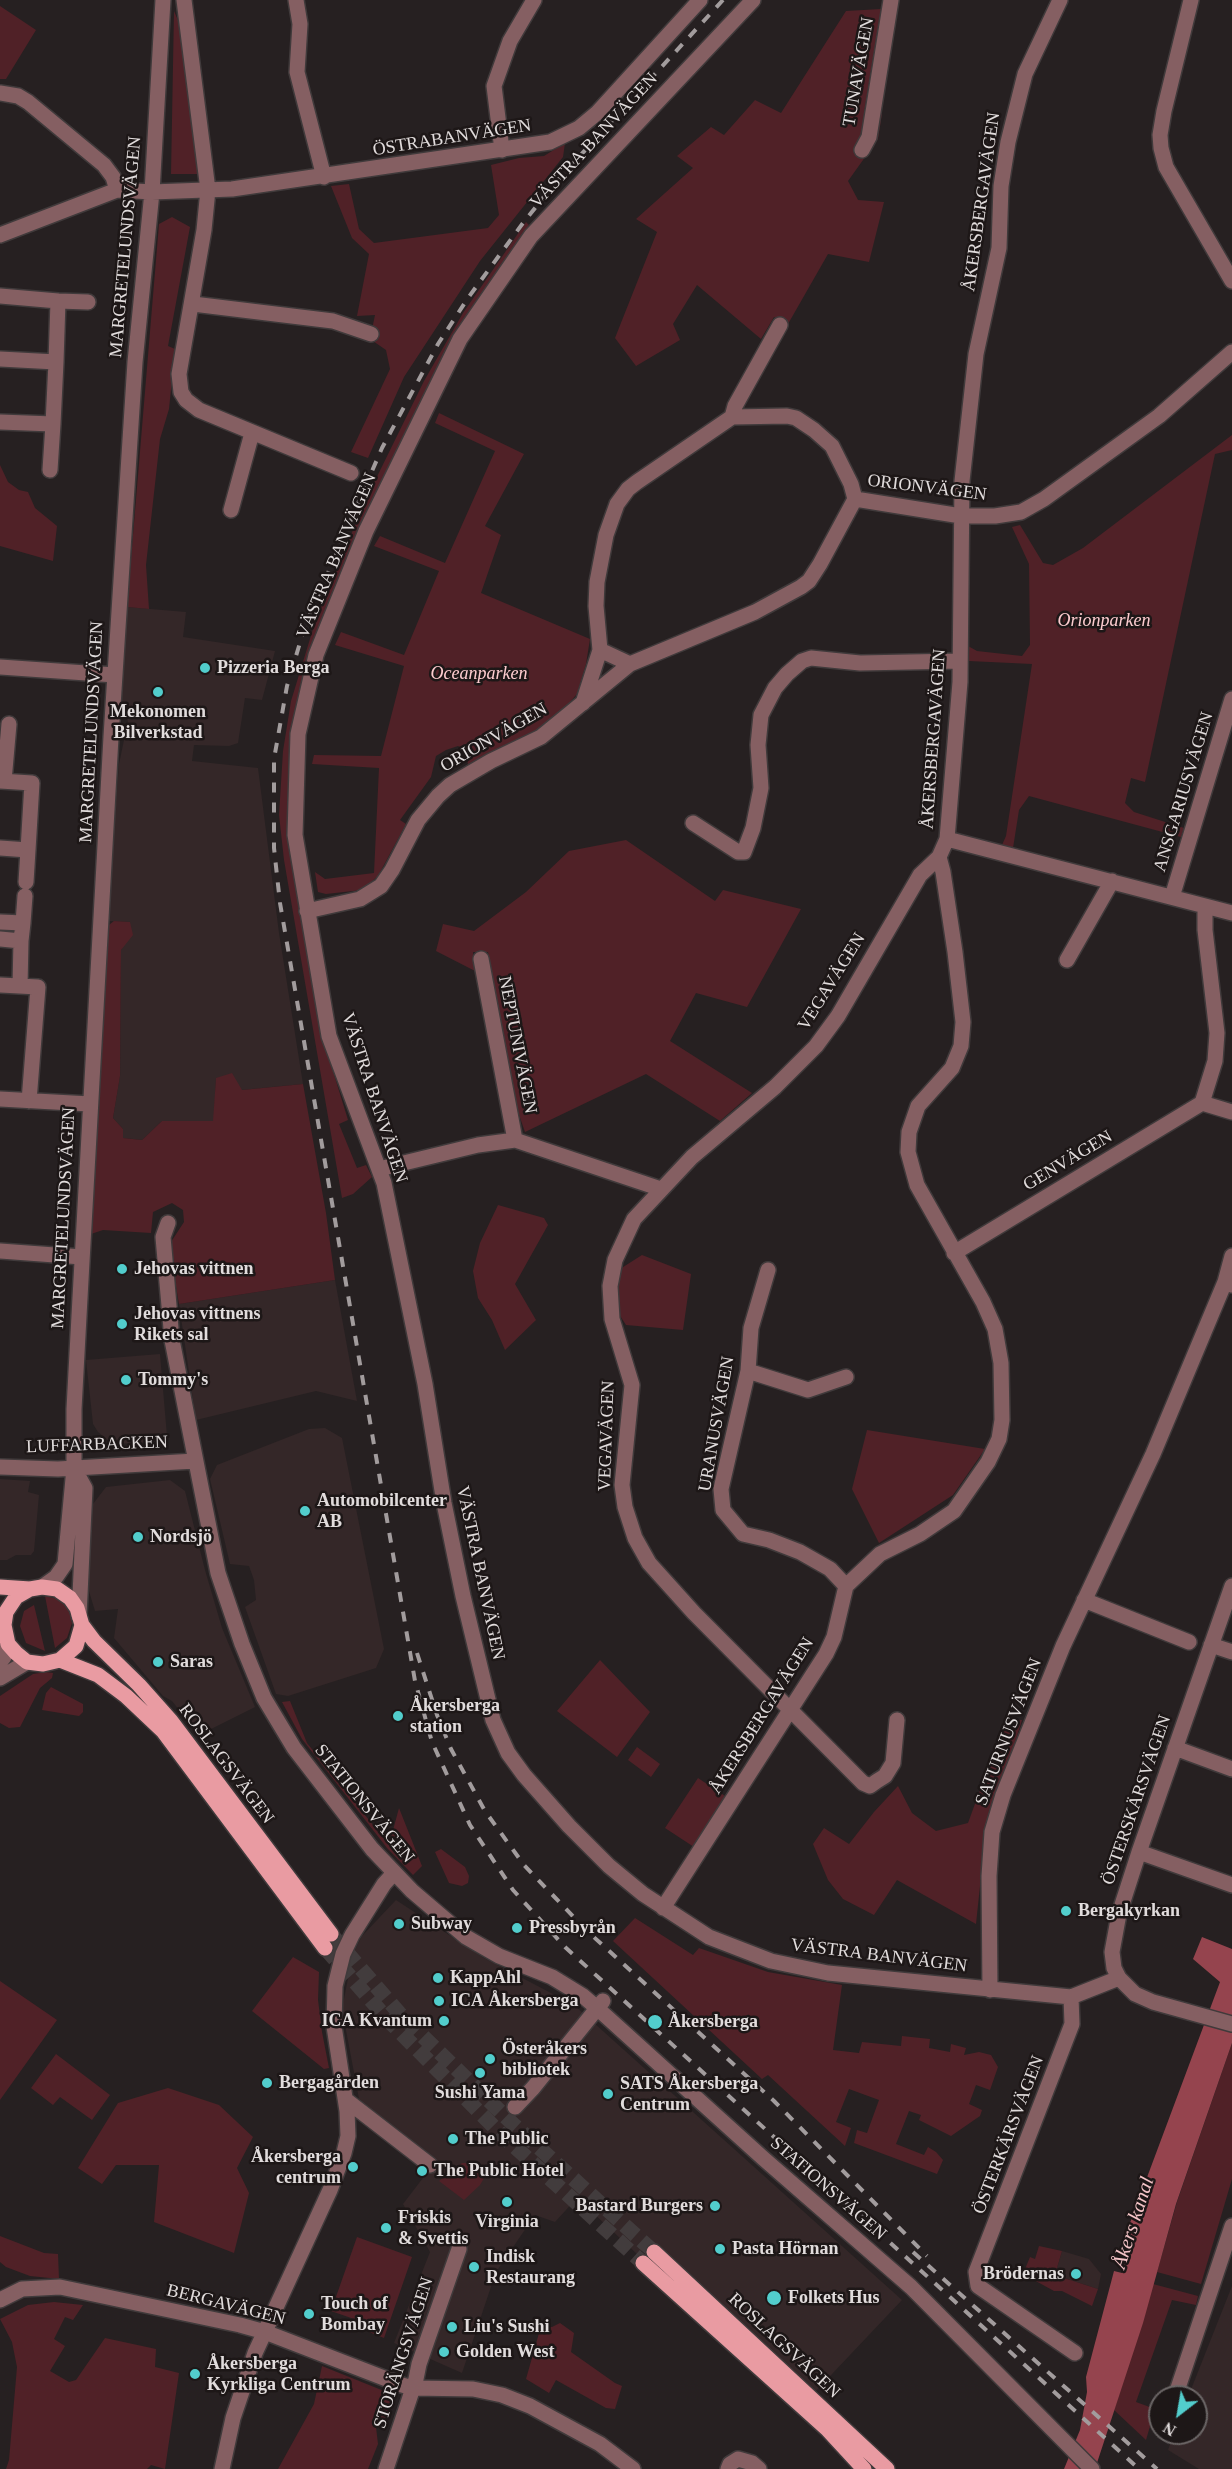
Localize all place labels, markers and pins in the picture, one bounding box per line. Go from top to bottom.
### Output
place label: Pizzeria Berga [217,657,329,679]
marker: Pizzeria Berga [198,661,212,675]
marker: Mekonomen Bilverkstad [151,685,165,699]
place label: Mekonomen Bilverkstad [110,701,206,744]
place label: Jehovas vittnen [134,1258,254,1280]
marker: Jehovas vittnen [115,1262,129,1276]
place label: Jehovas vittnens Rikets sal [134,1303,261,1346]
marker: Jehovas vittnens Rikets sal [115,1317,129,1331]
place label: Tommy's [138,1369,208,1391]
marker: Tommy's [119,1373,133,1387]
place label: Automobilcenter AB [317,1490,447,1532]
marker: Automobilcenter AB [298,1504,312,1518]
place label: Nordsjö [150,1526,212,1548]
marker: Nordsjö [131,1530,145,1544]
place label: Saras [170,1651,213,1673]
marker: Saras [151,1655,165,1669]
place label: Åkersberga station [410,1695,500,1738]
marker: Åkersberga station [391,1709,405,1723]
place label: Bergakyrkan [1078,1900,1180,1922]
marker: Bergakyrkan [1059,1904,1073,1918]
place label: Subway [411,1913,472,1935]
marker: Subway [392,1917,406,1931]
place label: Pressbyrån [529,1917,616,1939]
marker: Pressbyrån [510,1921,524,1935]
place label: KappAhl [450,1967,521,1989]
marker: KappAhl [431,1971,445,1985]
place label: ICA Åkersberga [451,1990,578,2012]
marker: ICA Åkersberga [432,1994,446,2008]
place label: ICA Kvantum [321,2010,432,2032]
place label: Åkersberga [668,2011,758,2033]
marker: Åkersberga [646,2013,664,2031]
marker: ICA Kvantum [437,2014,451,2028]
place label: Österåkers bibliotek [502,2038,587,2080]
marker: Österåkers bibliotek [483,2052,497,2066]
marker: Sushi Yama [473,2066,487,2080]
place label: Bergagården [279,2072,379,2094]
place label: SATS Åkersberga Centrum [620,2073,758,2116]
marker: Bergagården [260,2076,274,2090]
place label: Sushi Yama [435,2082,525,2104]
marker: SATS Åkersberga Centrum [601,2087,615,2101]
place label: The Public [465,2128,549,2150]
marker: The Public [446,2132,460,2146]
place label: Åkersberga centrum [251,2146,341,2188]
marker: Åkersberga centrum [346,2160,360,2174]
place label: The Public Hotel [434,2160,564,2182]
marker: The Public Hotel [415,2164,429,2178]
marker: Virginia [500,2195,514,2209]
place label: Bastard Burgers [576,2195,703,2217]
marker: Bastard Burgers [708,2199,722,2213]
place label: Friskis & Svettis [398,2207,468,2250]
place label: Virginia [475,2211,539,2233]
marker: Friskis & Svettis [379,2221,393,2235]
place label: Pasta Hörnan [732,2238,839,2260]
marker: Pasta Hörnan [713,2242,727,2256]
place label: Indisk Restaurang [486,2246,575,2288]
marker: Indisk Restaurang [467,2260,481,2274]
place label: Brödernas [983,2263,1064,2285]
marker: Brödernas [1069,2267,1083,2281]
place label: Folkets Hus [788,2287,880,2309]
marker: Folkets Hus [765,2289,783,2307]
place label: Touch of Bombay [321,2293,388,2336]
marker: Touch of Bombay [302,2307,316,2321]
place label: Liu's Sushi [464,2316,550,2338]
marker: Liu's Sushi [445,2320,459,2334]
place label: Golden West [456,2341,555,2363]
marker: Golden West [437,2345,451,2359]
place label: Åkersberga Kyrkliga Centrum [207,2353,350,2396]
marker: Åkersberga Kyrkliga Centrum [188,2367,202,2381]

